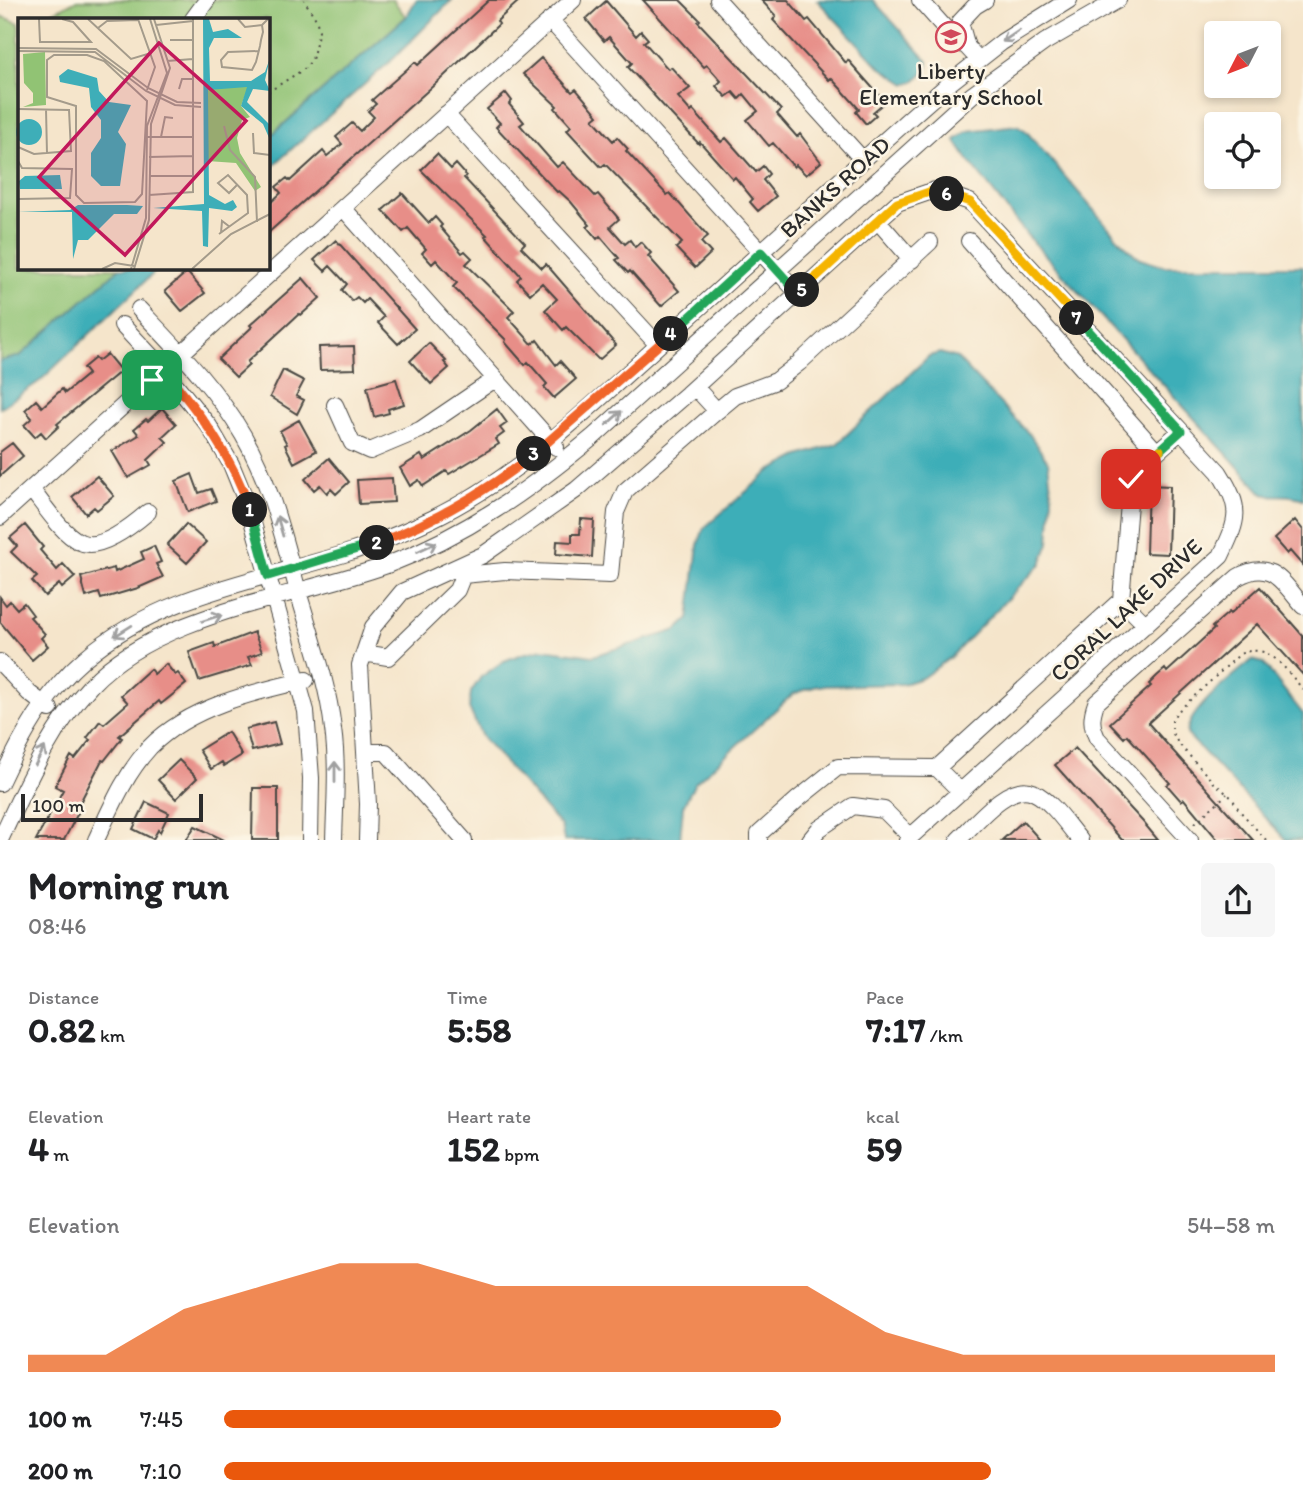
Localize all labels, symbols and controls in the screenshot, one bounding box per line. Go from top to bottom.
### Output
inset map [18,18,270,270]
school or university icon: Liberty Elementary School [934,20,968,54]
north arrow [1204,21,1281,98]
map controls [1204,21,1281,189]
one-way arrow [1002,29,1021,43]
place label: Liberty Elementary School [859,57,1043,111]
button: locate [1204,112,1281,189]
street label: BANKS ROAD [774,130,896,244]
pin: 6 [930,176,964,212]
text: 6 [941,182,952,205]
pin: 5 [784,272,820,308]
text: 5 [797,278,806,301]
pin: 7 [1060,300,1094,336]
text: 7 [1072,306,1081,329]
pin: 4 [654,316,688,352]
text: 4 [665,322,676,345]
pin [122,350,182,410]
icon: arrive [133,361,171,399]
one-way arrow [605,410,622,427]
pin: 3 [516,436,552,472]
text: 3 [528,442,539,465]
pin [1101,449,1161,509]
icon: check [1112,460,1150,498]
pin: 1 [232,492,268,528]
text: 1 [245,498,254,521]
one-way arrow [272,516,285,538]
pin: 2 [360,526,394,560]
text: 2 [372,531,382,554]
street label: CORAL LAKE DRIVE [1044,532,1208,687]
one-way arrow [417,539,438,552]
one-way arrow [200,610,222,623]
one-way arrow [114,623,133,638]
one-way arrow [34,747,48,767]
one-way arrow [328,761,342,784]
scale bar [21,791,203,823]
text: 100 m [32,794,84,817]
text: Morning run [28,863,229,909]
button: share [1201,863,1275,937]
text: 08:46 [28,912,86,940]
text: Distance [28,986,99,1009]
text: Time [447,986,488,1009]
text: Pace [866,986,904,1009]
text: 0.82 [28,1009,96,1051]
text: 5:58 [447,1009,512,1051]
text: 7:17 [866,1009,926,1051]
text: km [96,1024,125,1047]
text: /km [926,1024,963,1047]
text: Elevation [28,1105,104,1128]
text: Heart rate [447,1105,531,1128]
text: kcal [866,1105,900,1128]
text: 4 [28,1128,49,1170]
text: 152 [447,1128,500,1170]
text: 59 [866,1128,903,1170]
text: m [49,1143,69,1166]
text: bpm [500,1143,540,1166]
text: Elevation [28,1211,119,1239]
text: 54–58 m [1187,1211,1275,1239]
text: 100 m [28,1405,92,1433]
text: 7:45 [140,1405,183,1433]
text: 200 m [28,1457,93,1485]
text: 7:10 [140,1457,182,1485]

